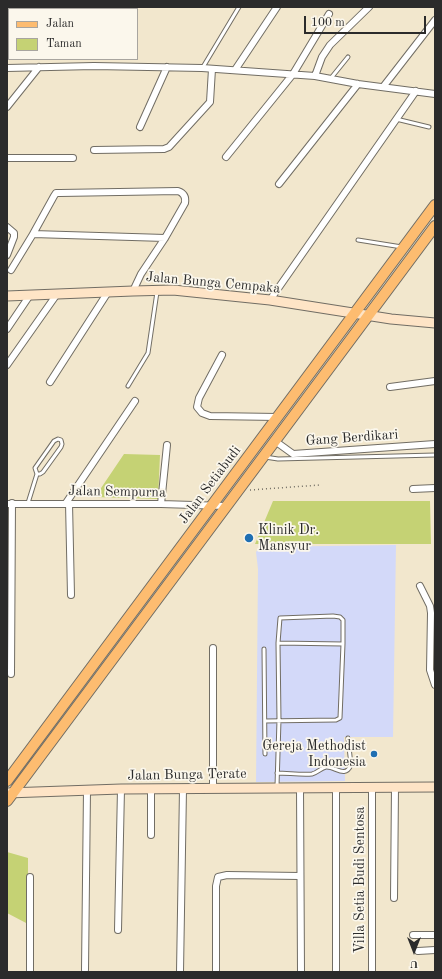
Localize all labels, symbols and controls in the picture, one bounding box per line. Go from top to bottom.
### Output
legend [8,8,138,60]
scale bar [306,8,428,34]
text: 100 m [311,17,345,29]
text: Jalan [46,18,74,30]
text: Taman [46,38,82,50]
street label: Jalan Bunga Cempaka [145,269,281,297]
street label: Gang Berdikari [305,426,399,450]
street label: Jalan Setiabudi [175,443,245,527]
street label: Jalan Sempurna [68,483,166,501]
place label: Klinik Dr. Mansyur [258,522,319,554]
marker: Klinik Dr. Mansyur [243,532,255,544]
place label: Gereja Methodist Indonesia [262,738,366,770]
marker: Gereja Methodist Indonesia [369,749,379,759]
street label: Jalan Bunga Terate [127,766,247,784]
street label: Villa Setia Budi Sentosa [352,807,368,953]
north arrow [394,931,434,971]
text: U [410,958,418,969]

